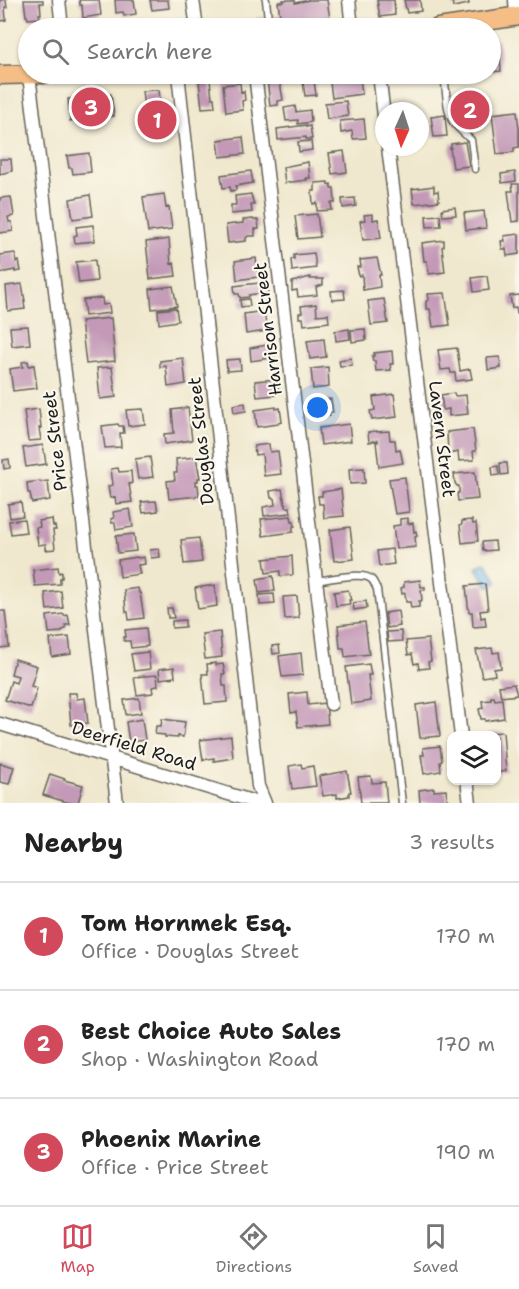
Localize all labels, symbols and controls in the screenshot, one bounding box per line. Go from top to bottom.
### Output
search box [18,18,501,84]
icon: search [39,35,72,68]
text: Search here [87,37,213,66]
pin: 3 [72,84,110,130]
pin: 2 [450,88,490,132]
pin: 1 [138,98,176,142]
north arrow [375,102,429,156]
street label: Harrison Street [248,261,288,397]
street label: Douglas Street [182,376,220,506]
street label: Lavern Street [423,379,461,499]
street label: Price Street [37,389,73,493]
your location [303,393,332,422]
street label: Deerfield Road [69,716,199,776]
map controls [447,731,501,785]
button: layers [447,731,501,785]
text: Nearby [24,825,123,860]
text: 3 results [409,829,495,855]
text: Tom Hornmek Esq. [81,909,292,938]
text: 1 [39,923,48,949]
text: 170 m [436,923,495,949]
text: Office · Douglas Street [81,938,299,964]
text: Best Choice Auto Sales [81,1017,341,1046]
text: 2 [37,1031,51,1057]
text: 170 m [436,1031,495,1057]
text: Shop · Washington Road [81,1046,319,1072]
text: Phoenix Marine [81,1125,261,1154]
text: 3 [37,1139,51,1165]
text: 190 m [436,1139,495,1165]
text: Office · Price Street [81,1154,269,1180]
tab: Map [61,1220,95,1277]
tab: Directions [216,1220,292,1277]
tab: Saved [413,1220,459,1277]

